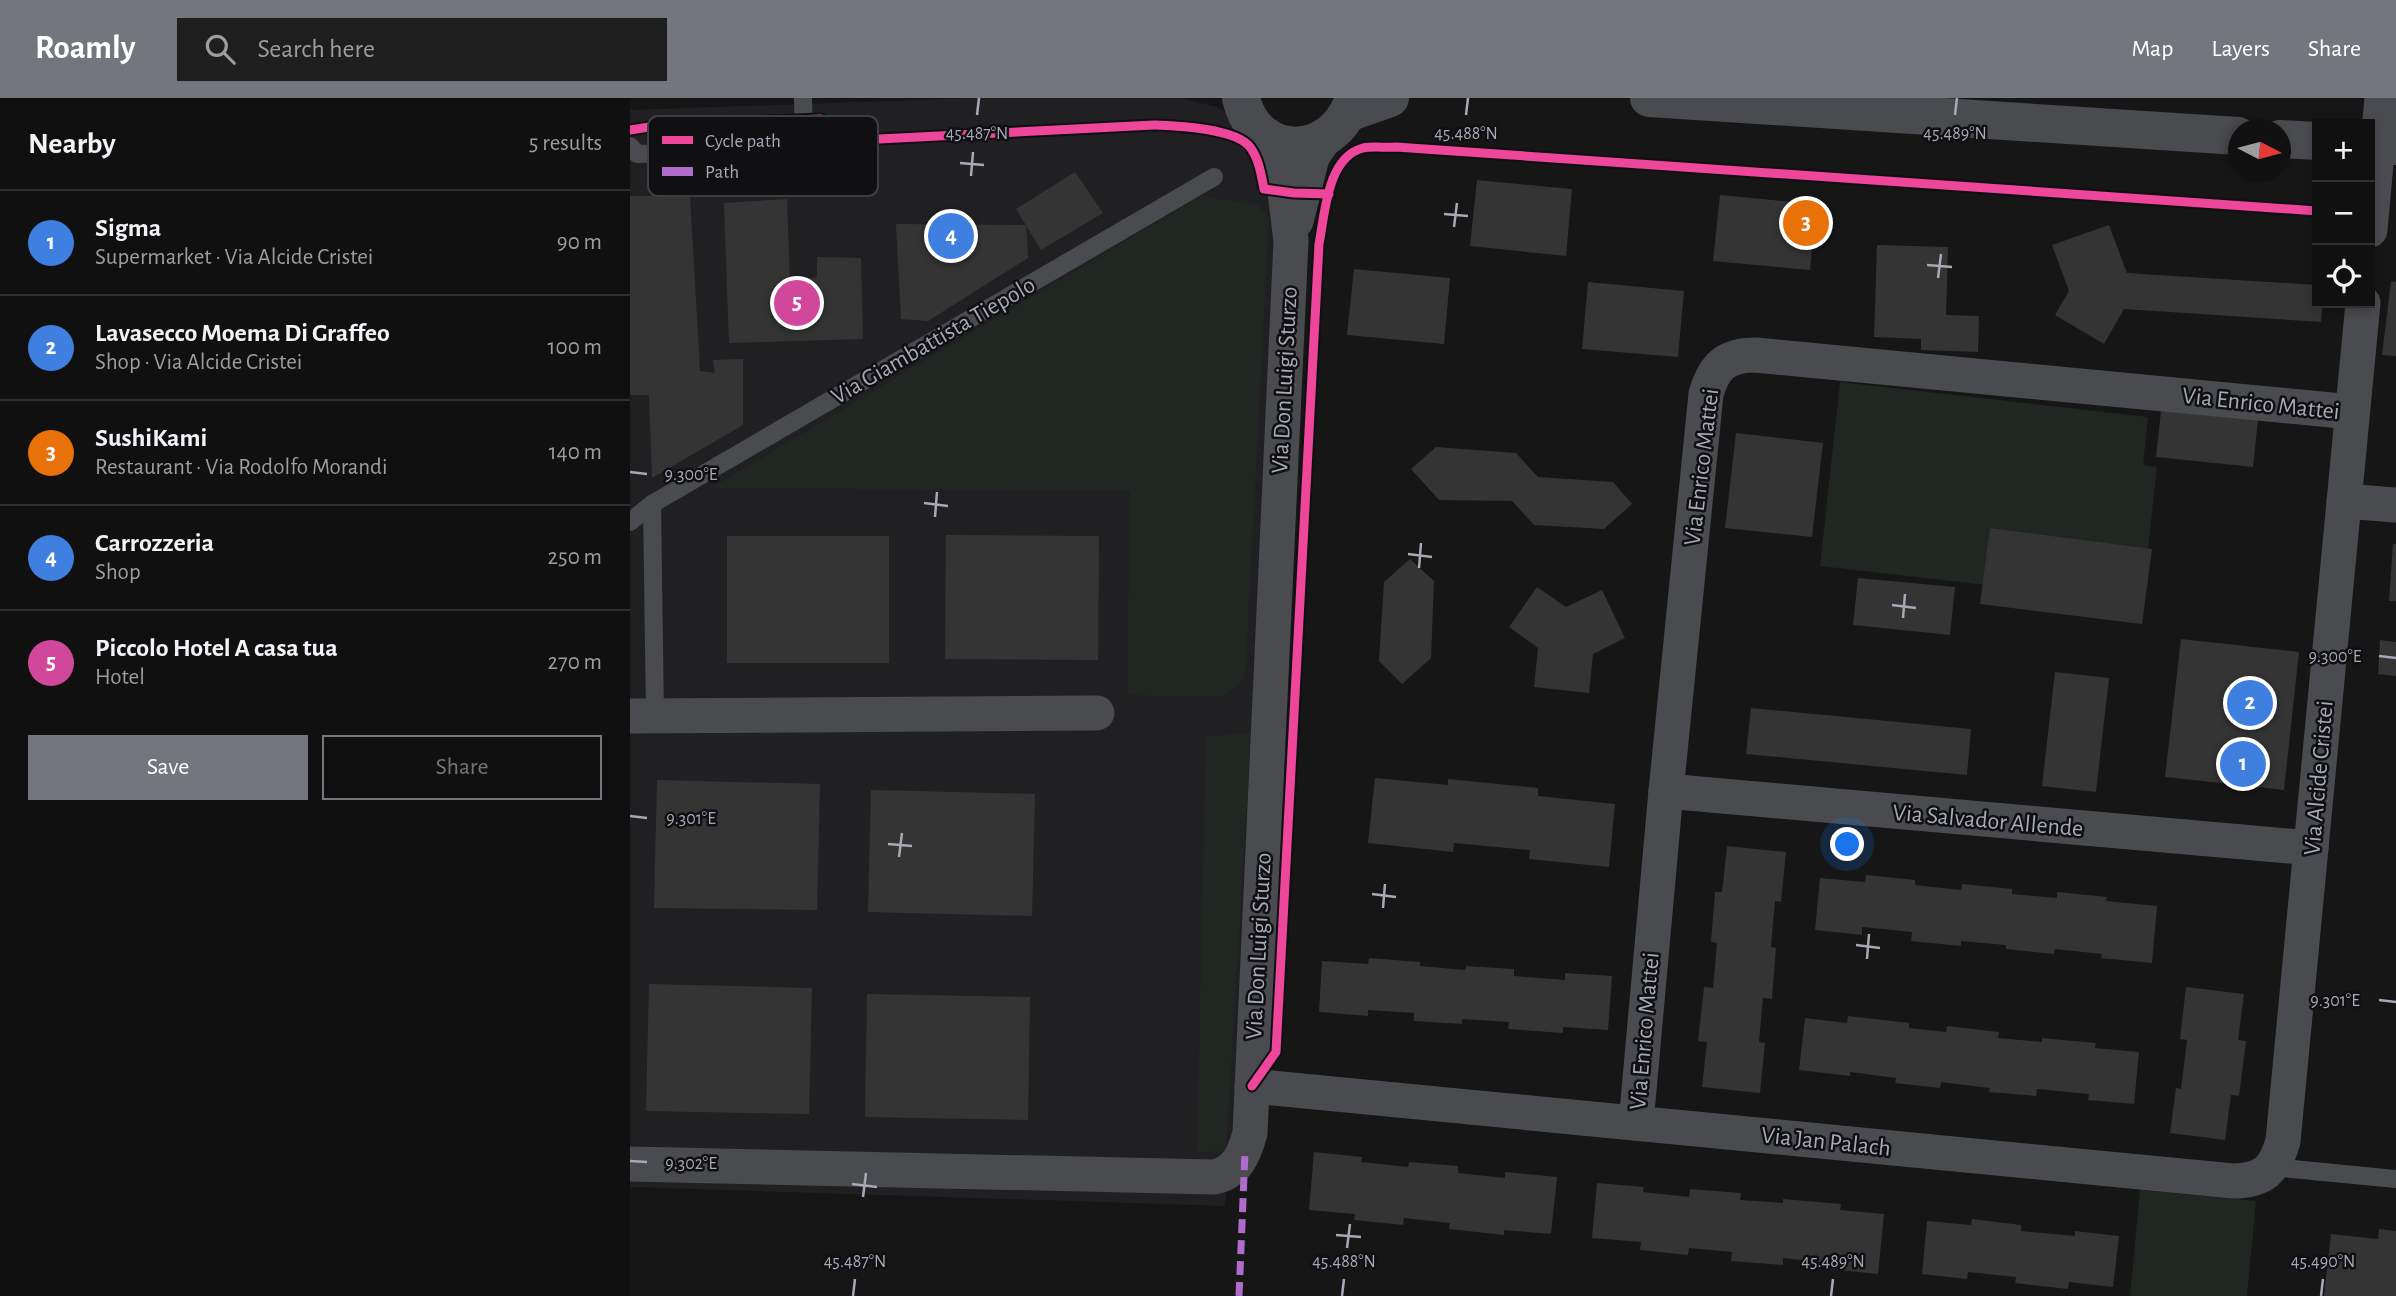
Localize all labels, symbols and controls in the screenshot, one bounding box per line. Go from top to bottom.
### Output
search box [177,18,667,81]
icon: search [201,30,239,68]
text: Roamly [35,32,135,65]
text: Search here [257,36,375,62]
text: Map [2131,37,2173,61]
text: Layers [2211,37,2270,61]
text: Share [2308,37,2361,61]
legend [648,116,878,196]
north arrow [2228,119,2291,182]
map controls [2312,119,2375,308]
button: + [2312,119,2375,182]
text: 45.487°N [946,125,1008,143]
text: 45.488°N [1434,125,1498,143]
text: 45.489°N [1923,125,1987,143]
text: Nearby [28,129,116,159]
text: 5 results [529,132,602,155]
text: Cycle path [705,132,781,151]
text: Path [705,163,739,182]
button: − [2312,182,2375,245]
pin: 3 [1783,197,1829,249]
pin: 4 [928,210,974,262]
text: Sigma [95,215,161,241]
text: 1 [47,231,55,254]
text: 90 m [557,231,602,254]
button: locate [2312,245,2375,308]
text: Supermarket · Via Alcide Cristei [95,246,373,269]
street label: Via Giambattista Tiepolo [827,273,1040,409]
pin: 5 [774,277,820,329]
street label: Via Don Luigi Sturzo [1268,286,1302,474]
text: Lavasecco Moema Di Graffeo [95,320,390,346]
text: 2 [46,336,56,359]
text: 100 m [548,336,602,359]
text: Shop · Via Alcide Cristei [95,351,302,374]
street label: Via Enrico Mattei [2181,384,2341,424]
street label: Via Enrico Mattei [1680,387,1724,547]
text: SushiKami [95,425,207,451]
text: 3 [46,441,56,464]
text: 140 m [549,441,602,464]
text: Restaurant · Via Rodolfo Morandi [95,456,388,479]
text: 9.300°E [665,466,718,484]
text: Carrozzeria [95,530,214,556]
text: 4 [45,546,57,569]
text: 250 m [548,546,602,569]
text: Shop [95,561,141,584]
text: Piccolo Hotel A casa tua [95,635,338,661]
text: 9.300°E [2309,648,2362,666]
text: 5 [46,651,56,674]
text: 270 m [548,651,602,674]
text: Hotel [95,666,145,689]
pin: 2 [2227,677,2273,729]
street label: Via Alcide Cristei [2300,700,2338,857]
button: Save [28,735,308,800]
button: Share [322,735,602,800]
pin: 1 [2220,738,2266,790]
street label: Via Salvador Allende [1892,801,2084,841]
text: 9.301°E [666,810,716,828]
your location [1830,827,1864,861]
street label: Via Don Luigi Sturzo [1242,852,1276,1040]
street label: Via Enrico Mattei [1626,951,1664,1111]
text: 9.301°E [2310,992,2360,1010]
street label: Via Jan Palach [1760,1123,1892,1161]
text: 9.302°E [665,1155,717,1173]
text: 45.487°N [824,1253,886,1271]
text: 45.488°N [1312,1253,1376,1271]
text: 45.489°N [1801,1253,1865,1271]
text: 45.490°N [2291,1253,2355,1271]

